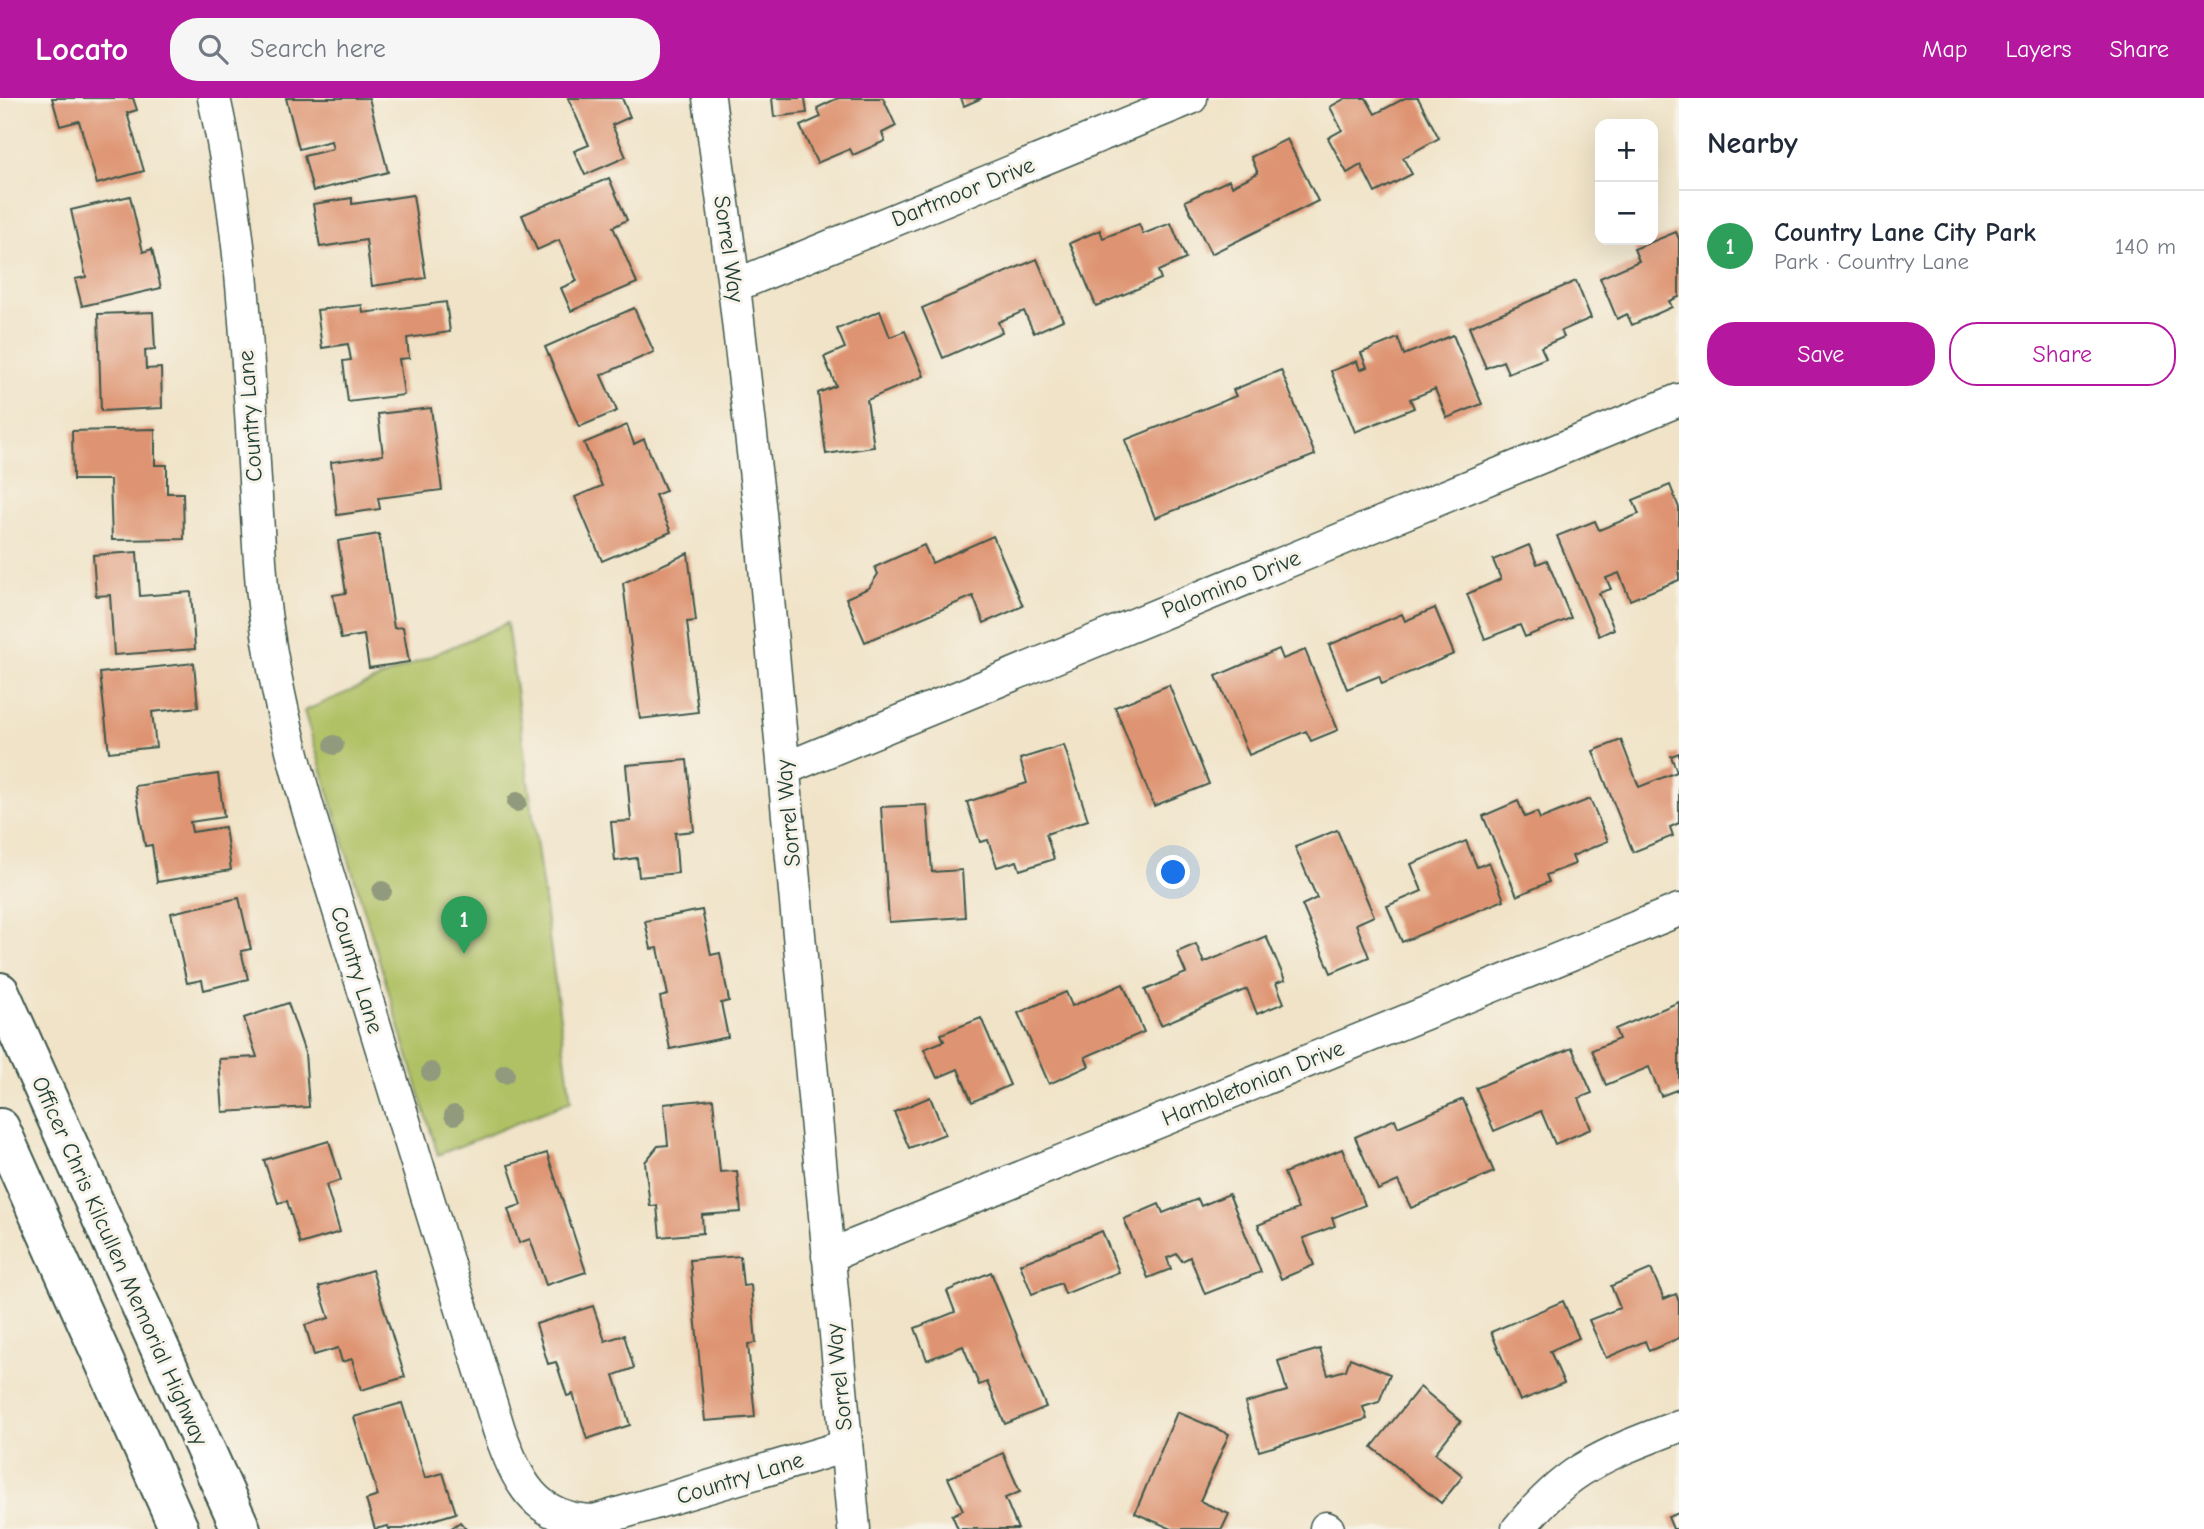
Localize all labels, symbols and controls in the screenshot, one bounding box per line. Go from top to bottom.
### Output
search box [170,18,660,81]
text: Locato [35,30,128,68]
icon: search [194,30,232,68]
text: Search here [250,34,386,64]
text: Map [1922,35,1968,63]
text: Layers [2006,35,2071,63]
text: Share [2109,35,2169,63]
map controls [1595,119,1658,245]
button: + [1595,119,1658,182]
text: Nearby [1707,126,1798,161]
street label: Dartmoor Drive [888,151,1038,233]
button: − [1595,182,1658,245]
street label: Sorrel Way [708,194,750,305]
text: Country Lane City Park [1774,218,2036,248]
text: 1 [1725,233,1735,260]
text: 140 m [2115,233,2176,260]
text: Park · Country Lane [1774,248,1969,275]
button: Save [1707,322,1935,386]
button: Share [1949,322,2176,386]
street label: Country Lane [232,349,268,483]
street label: Palomino Drive [1158,544,1304,624]
street label: Sorrel Way [770,758,806,868]
your location [1156,855,1190,889]
pin: 1 [441,896,487,954]
street label: Country Lane [325,903,389,1037]
street label: Hambletonian Drive [1158,1034,1348,1132]
street label: Officer Chris Kilcullen Memorial Highway [26,1072,214,1450]
street label: Sorrel Way [820,1321,858,1432]
street label: Country Lane [673,1446,807,1510]

